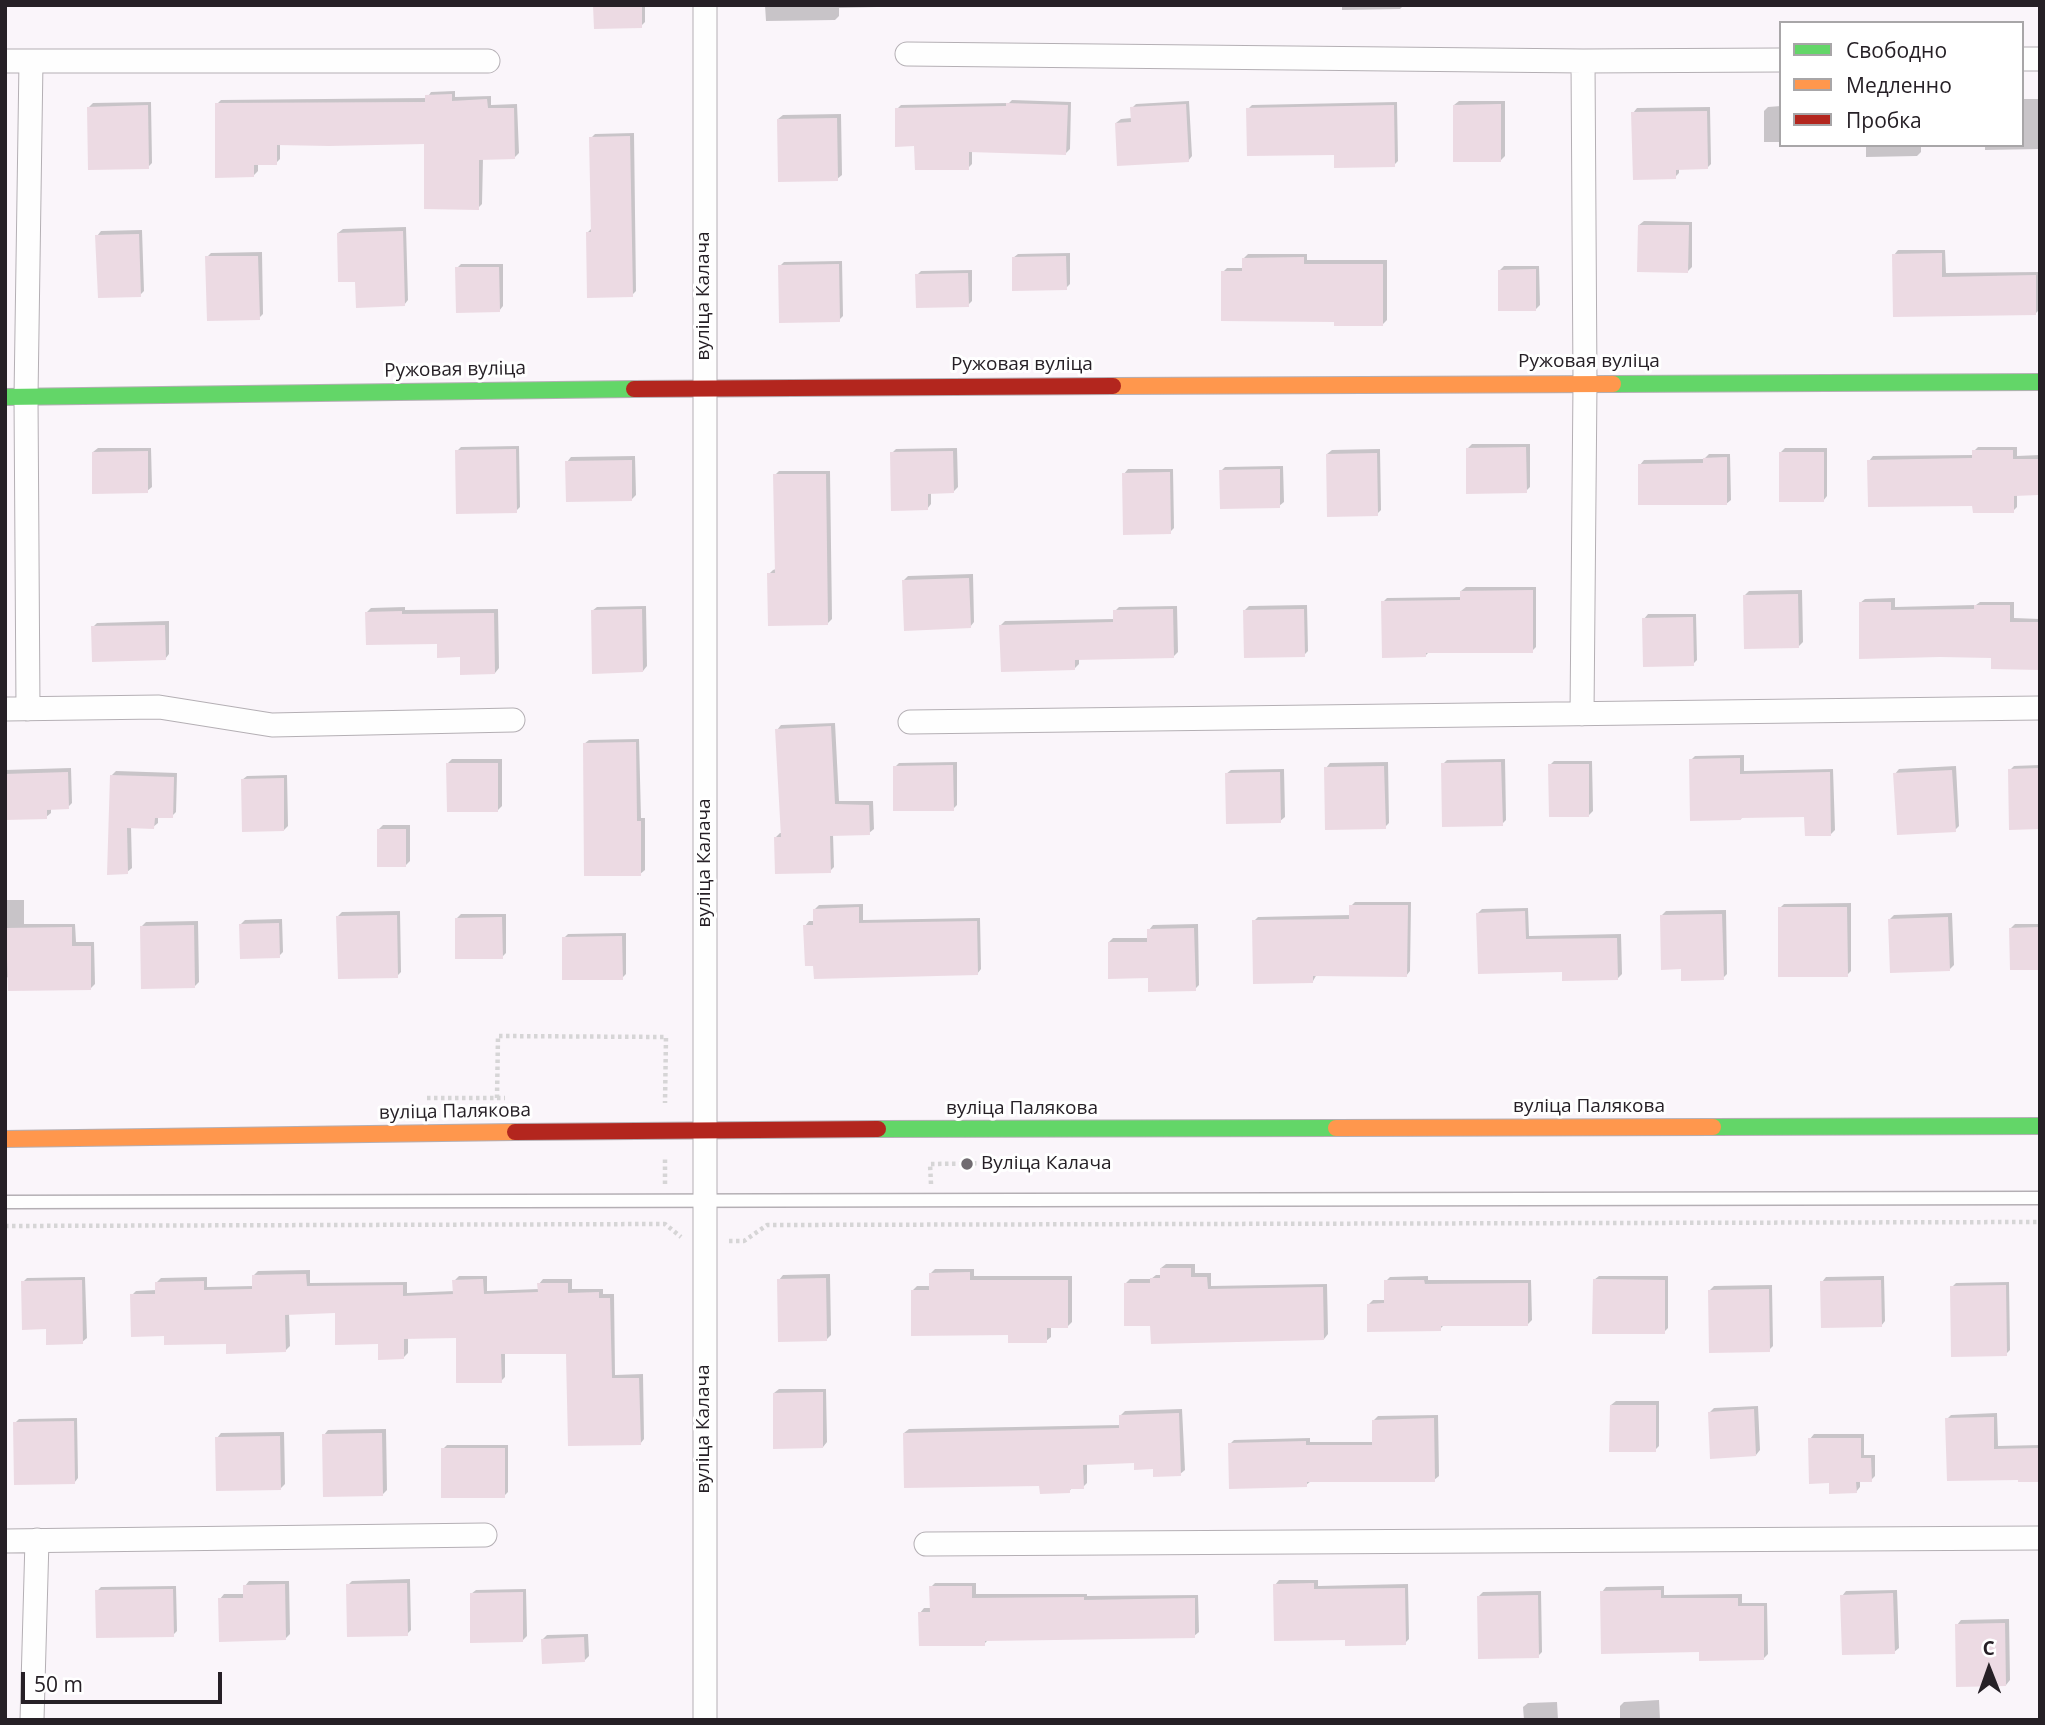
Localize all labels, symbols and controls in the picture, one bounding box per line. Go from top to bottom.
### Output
legend [1779,21,2024,147]
text: Свободно [1846,36,1947,64]
text: Медленно [1846,71,1952,99]
text: Пробка [1846,106,1922,134]
street label: вуліца Калача [693,231,715,361]
street label: Ружовая вуліца [1518,351,1660,373]
street label: Ружовая вуліца [951,354,1093,376]
street label: Ружовая вуліца [384,357,526,383]
street label: вуліца Калача [694,798,716,928]
street label: вуліца Палякова [1513,1096,1665,1118]
street label: вуліца Палякова [946,1098,1098,1120]
street label: вуліца Палякова [379,1099,531,1125]
place label: Вуліца Калача [981,1153,1112,1175]
marker: Вуліца Калача [959,1156,975,1172]
street label: вуліца Калача [693,1364,715,1494]
north arrow [1954,1634,2024,1704]
text: С [1982,1635,1995,1661]
scale bar [24,1658,226,1702]
text: 50 m [34,1670,83,1698]

